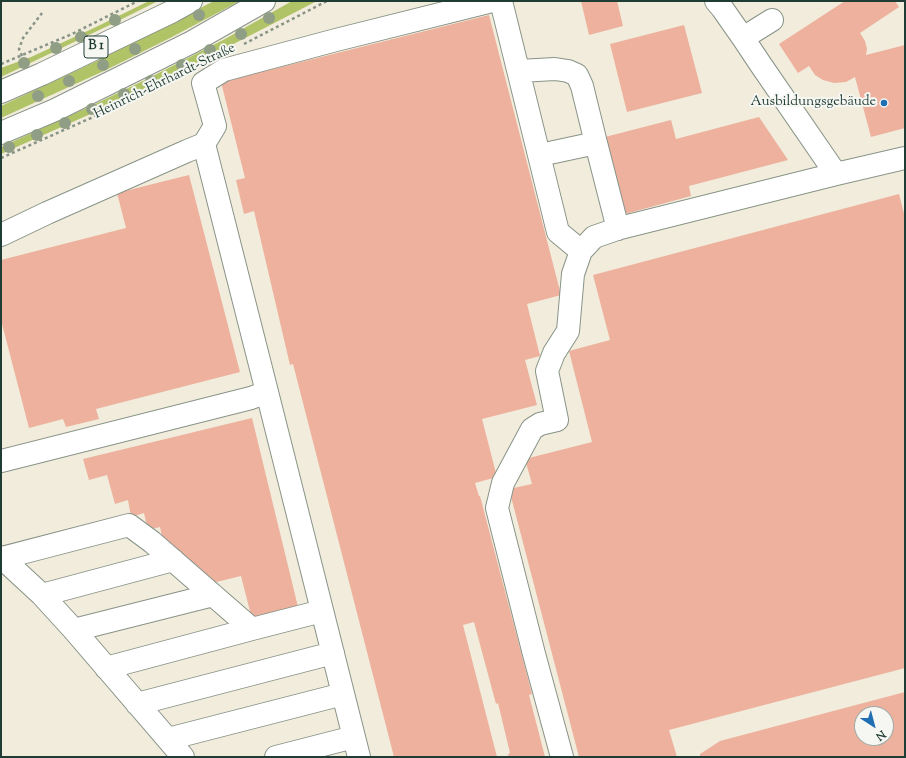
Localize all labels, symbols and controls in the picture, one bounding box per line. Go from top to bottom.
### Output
road number: B 1 [84,36,108,58]
street label: Heinrich-Ehrhardt-Straße [91,40,239,124]
place label: Ausbildungsgebäude [751,95,876,111]
marker: Ausbildungsgebäude [879,98,889,108]
north arrow [854,706,894,746]
text: N [872,726,889,744]

